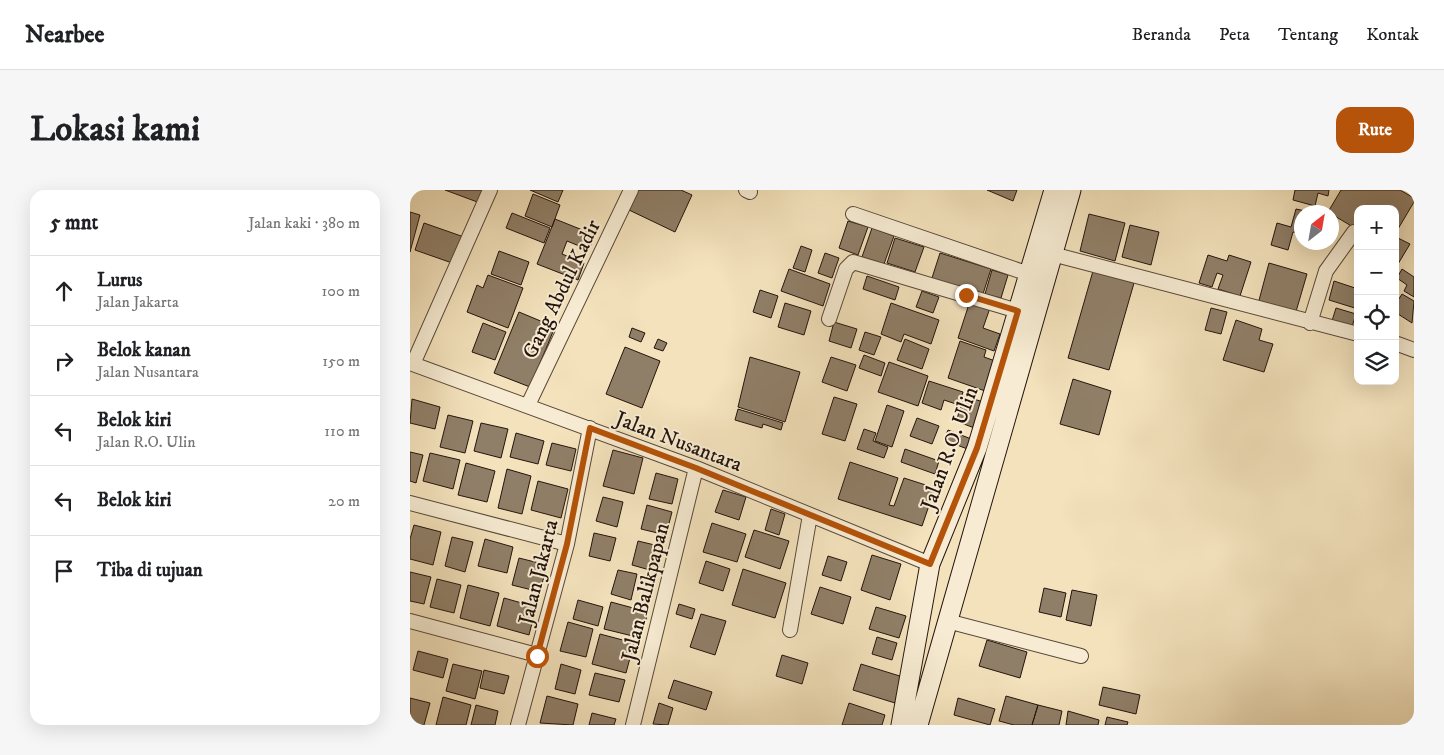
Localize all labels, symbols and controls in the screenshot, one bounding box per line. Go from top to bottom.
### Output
text: Nearbee [25,20,104,50]
text: Beranda [1132,24,1191,46]
text: Peta [1219,24,1250,46]
text: Tentang [1278,24,1338,46]
text: Kontak [1366,24,1419,46]
button: Rute [1336,107,1414,153]
text: Lokasi kami [30,108,200,152]
north arrow [1294,205,1339,250]
map controls [1354,205,1399,385]
button: + [1354,205,1399,250]
text: 5 mnt [50,210,98,236]
text: Jalan kaki · 380 m [248,213,360,233]
street label: Gang Abdul Kadir [517,216,607,363]
button: − [1354,250,1399,295]
text: Lurus [97,269,142,292]
icon: ahead [50,277,78,305]
text: 100 m [322,281,360,301]
route end [955,284,978,307]
text: Jalan Jakarta [97,292,179,312]
button: locate [1354,295,1399,340]
text: Belok kanan [97,339,191,362]
button: layers [1354,340,1399,385]
icon: right [50,347,78,375]
text: 150 m [322,351,360,371]
text: Jalan Nusantara [97,362,199,382]
street label: Jalan R.O. Ulin [915,383,984,515]
street label: Jalan Nusantara [610,405,746,478]
text: Belok kiri [97,409,171,432]
icon: left [50,417,78,445]
text: 110 m [324,421,360,441]
text: Jalan R.O. Ulin [97,432,196,452]
icon: left [50,487,78,515]
text: Belok kiri [97,489,171,512]
text: 20 m [328,491,360,511]
street label: Jalan Jakarta [513,517,565,629]
street label: Jalan Balikpapan [616,520,676,666]
icon: arrive [50,557,78,585]
text: Tiba di tujuan [97,559,203,582]
route start [526,645,549,668]

